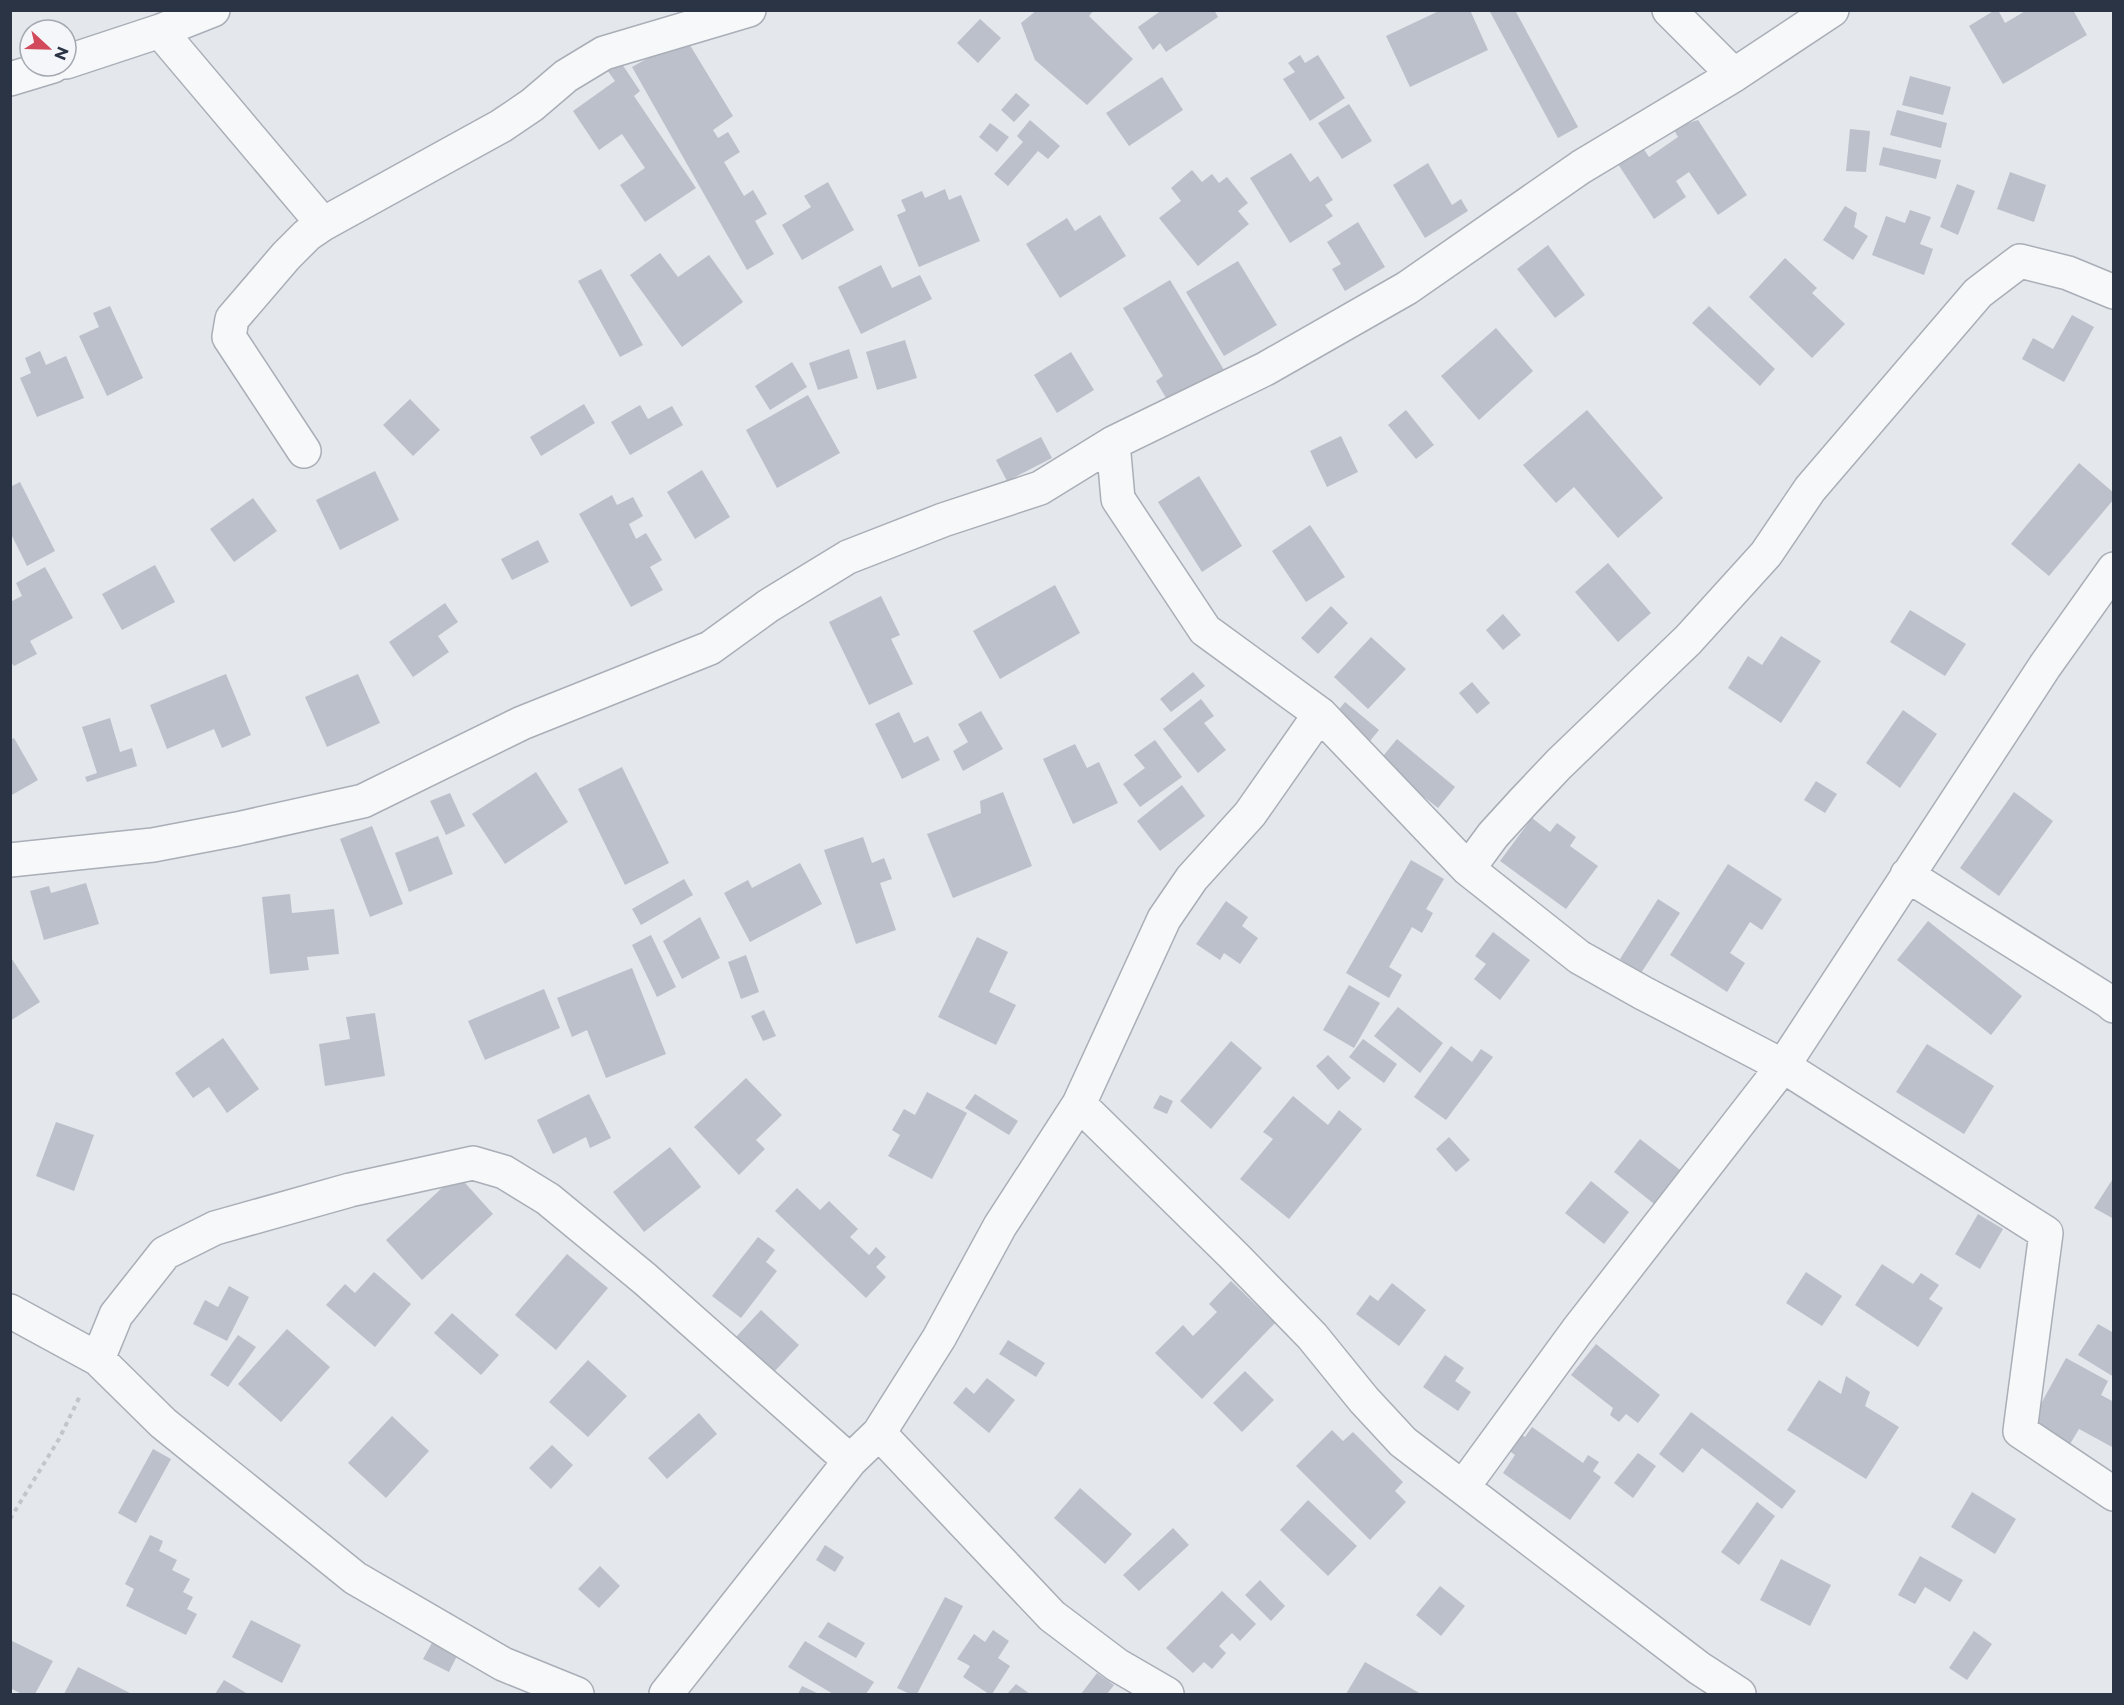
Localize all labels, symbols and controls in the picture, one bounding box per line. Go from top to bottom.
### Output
north arrow [18,18,78,78]
text: N [50,44,73,63]

